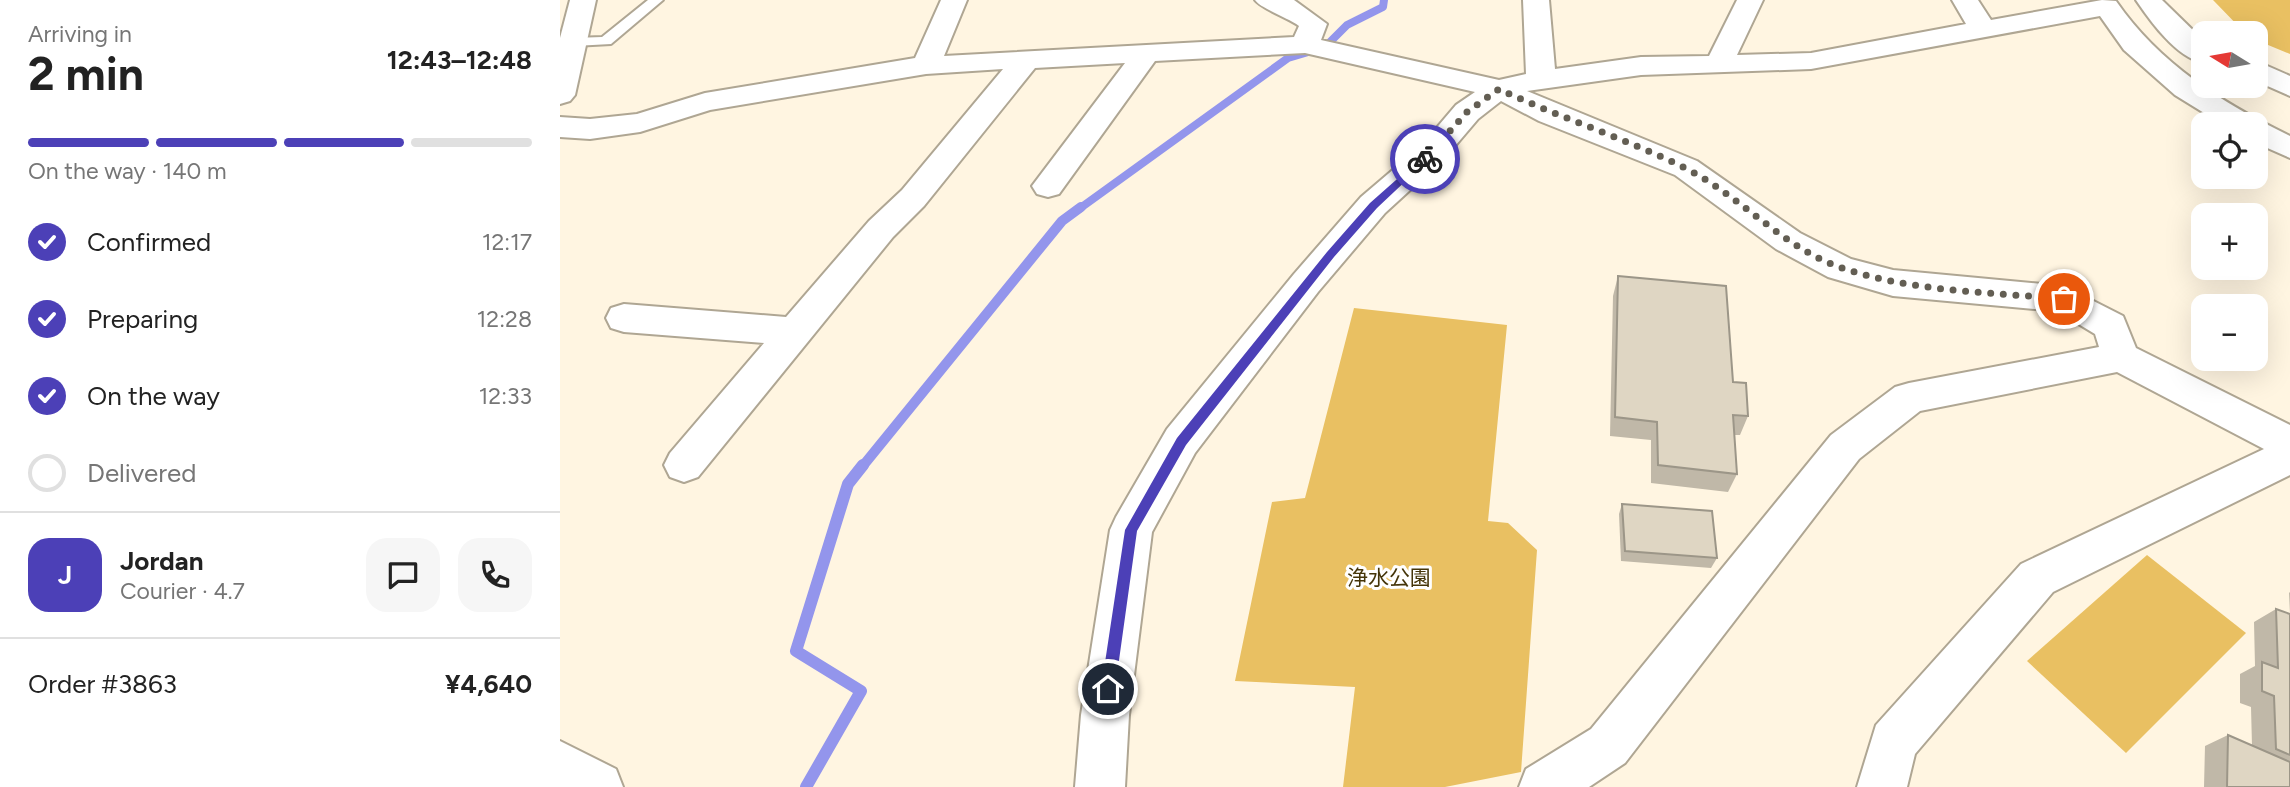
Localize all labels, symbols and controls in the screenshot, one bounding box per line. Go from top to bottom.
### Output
text: Arriving in [28,20,132,48]
north arrow [2191,21,2268,98]
map controls [2191,21,2268,371]
text: 12:43–12:48 [387,44,532,76]
text: 2 min [28,46,144,102]
button: locate [2191,112,2268,189]
courier [1390,124,1460,194]
icon: bike [1406,140,1444,178]
text: On the way · 140 m [28,157,227,185]
button: + [2191,203,2268,280]
icon: check [28,223,66,261]
text: Confirmed [87,226,211,258]
text: 12:17 [482,228,532,256]
pin [2034,269,2094,329]
icon: bag [2045,280,2083,318]
button: − [2191,294,2268,371]
icon: check [28,300,66,338]
text: Preparing [87,303,198,335]
text: 12:28 [477,305,532,333]
icon: check [28,377,66,415]
text: On the way [87,380,220,412]
text: 12:33 [479,382,532,410]
text: Delivered [87,457,196,489]
button: chat [366,538,440,612]
button: phone [458,538,532,612]
text: Jordan [120,545,203,577]
text: J [58,559,72,591]
park label: 浄水公園 [1347,565,1431,590]
text: Courier · 4.7 [120,577,245,605]
pin [1078,659,1138,719]
text: Order #3863 [28,668,177,700]
text: ¥4,640 [445,668,532,700]
icon: home [1089,670,1127,708]

